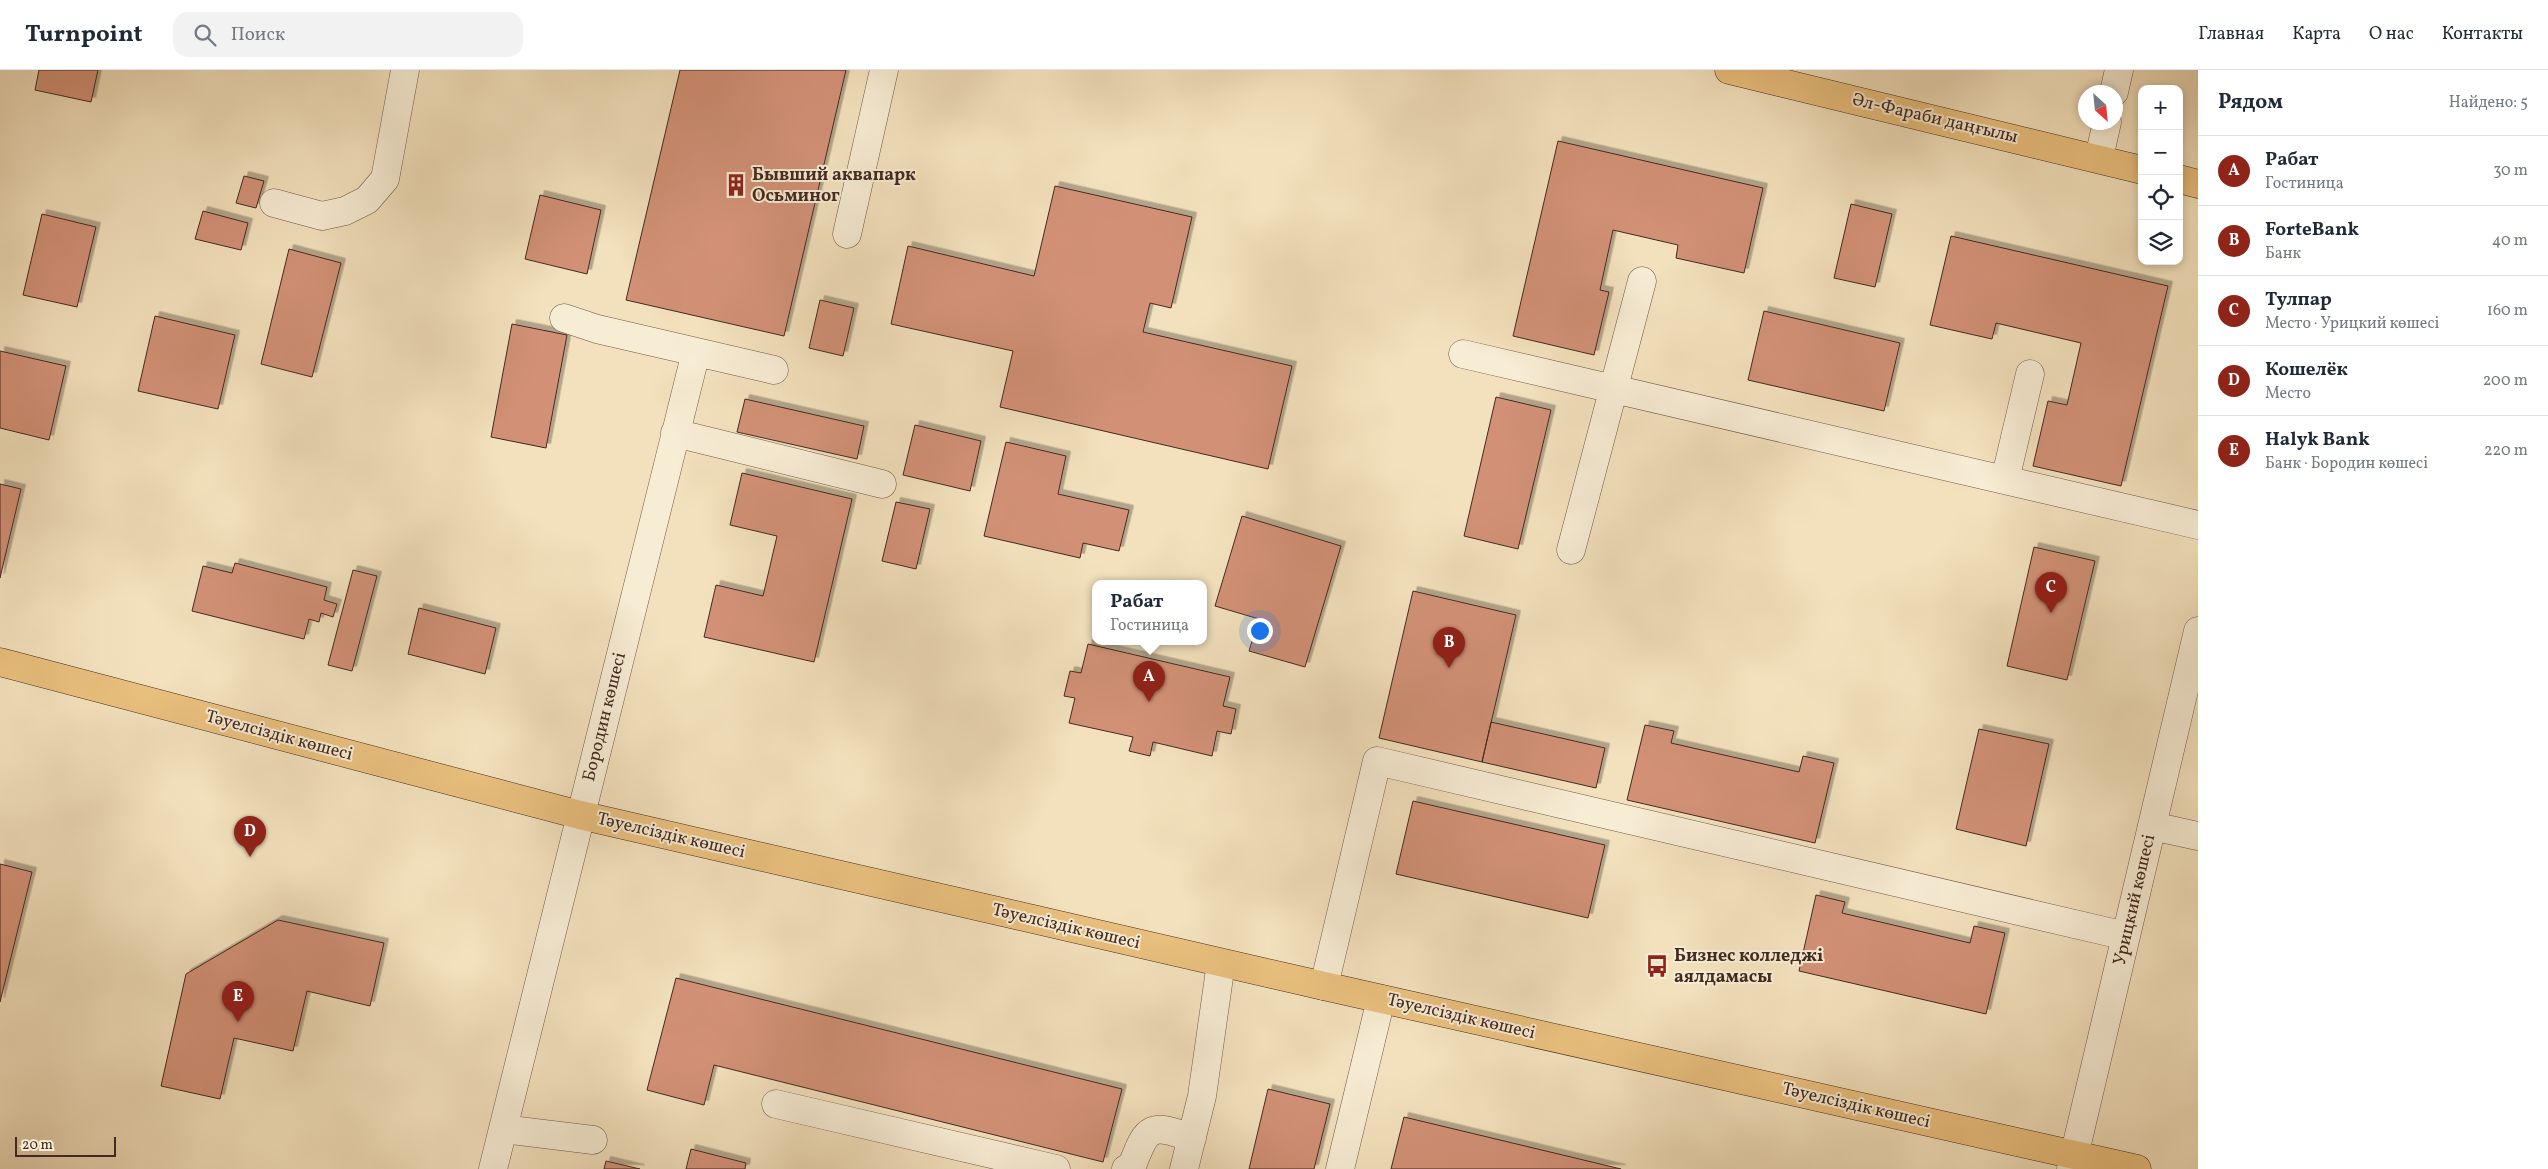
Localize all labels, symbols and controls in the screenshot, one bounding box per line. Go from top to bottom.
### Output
search box [173,12,523,57]
text: Turnpoint [25,18,143,52]
icon: search [191,21,219,49]
text: Поиск [231,22,285,48]
text: Главная [2198,22,2264,47]
text: Карта [2292,22,2341,47]
text: О нас [2369,22,2414,47]
text: Контакты [2442,22,2523,47]
north arrow [2078,85,2123,130]
map controls [2138,85,2183,265]
button: + [2138,85,2183,130]
street label: Әл-Фараби даңғылы [1850,88,2021,150]
text: Рядом [2218,88,2283,117]
text: Найдено: 5 [2449,92,2528,114]
button: − [2138,130,2183,175]
text: Рабат [2265,147,2318,173]
text: A [2228,160,2240,182]
text: 30 m [2493,160,2528,182]
place label: Бывший аквапарк Осьминог [752,163,916,209]
building icon: Бывший аквапарк Осьминог [723,172,749,198]
text: Гостиница [2265,173,2344,195]
button: locate [2138,175,2183,220]
text: ForteBank [2265,217,2359,243]
button: layers [2138,220,2183,265]
text: B [2229,230,2239,252]
text: 40 m [2492,230,2528,252]
text: Банк [2265,243,2301,265]
text: Тулпар [2265,287,2332,313]
text: C [2229,300,2239,322]
text: 160 m [2487,300,2528,322]
text: Место · Урицкий көшесі [2265,313,2439,335]
text: Кошелёк [2265,357,2348,383]
text: D [2228,370,2240,392]
text: 200 m [2483,370,2528,392]
text: Место [2265,383,2311,405]
text: Halyk Bank [2265,427,2370,453]
text: E [2229,440,2239,462]
text: 220 m [2484,440,2528,462]
text: Банк · Бородин көшесі [2265,453,2428,475]
pin: C [2035,572,2067,613]
popup [1092,580,1207,645]
text: Рабат [1110,589,1164,615]
text: Гостиница [1110,615,1189,637]
your location [1247,618,1273,644]
pin: B [1433,627,1465,668]
street label: Бородин көшесі [577,650,633,784]
pin: A [1133,661,1165,702]
street label: Тәуелсіздік көшесі [203,704,355,768]
street label: Тәуелсіздік көшесі [594,807,748,865]
pin: D [234,816,266,857]
street label: Урицкий көшесі [2108,832,2162,968]
street label: Тәуелсіздік көшесі [989,898,1143,956]
place label: Бизнес колледжі аялдамасы [1674,944,1823,990]
bus stop icon: Бизнес колледжі аялдамасы [1644,953,1670,979]
pin: E [222,981,254,1022]
street label: Тәуелсіздік көшесі [1384,988,1538,1046]
street label: Тәуелсіздік көшесі [1779,1077,1933,1135]
scale bar [15,1134,116,1157]
text: 20 m [22,1136,53,1155]

